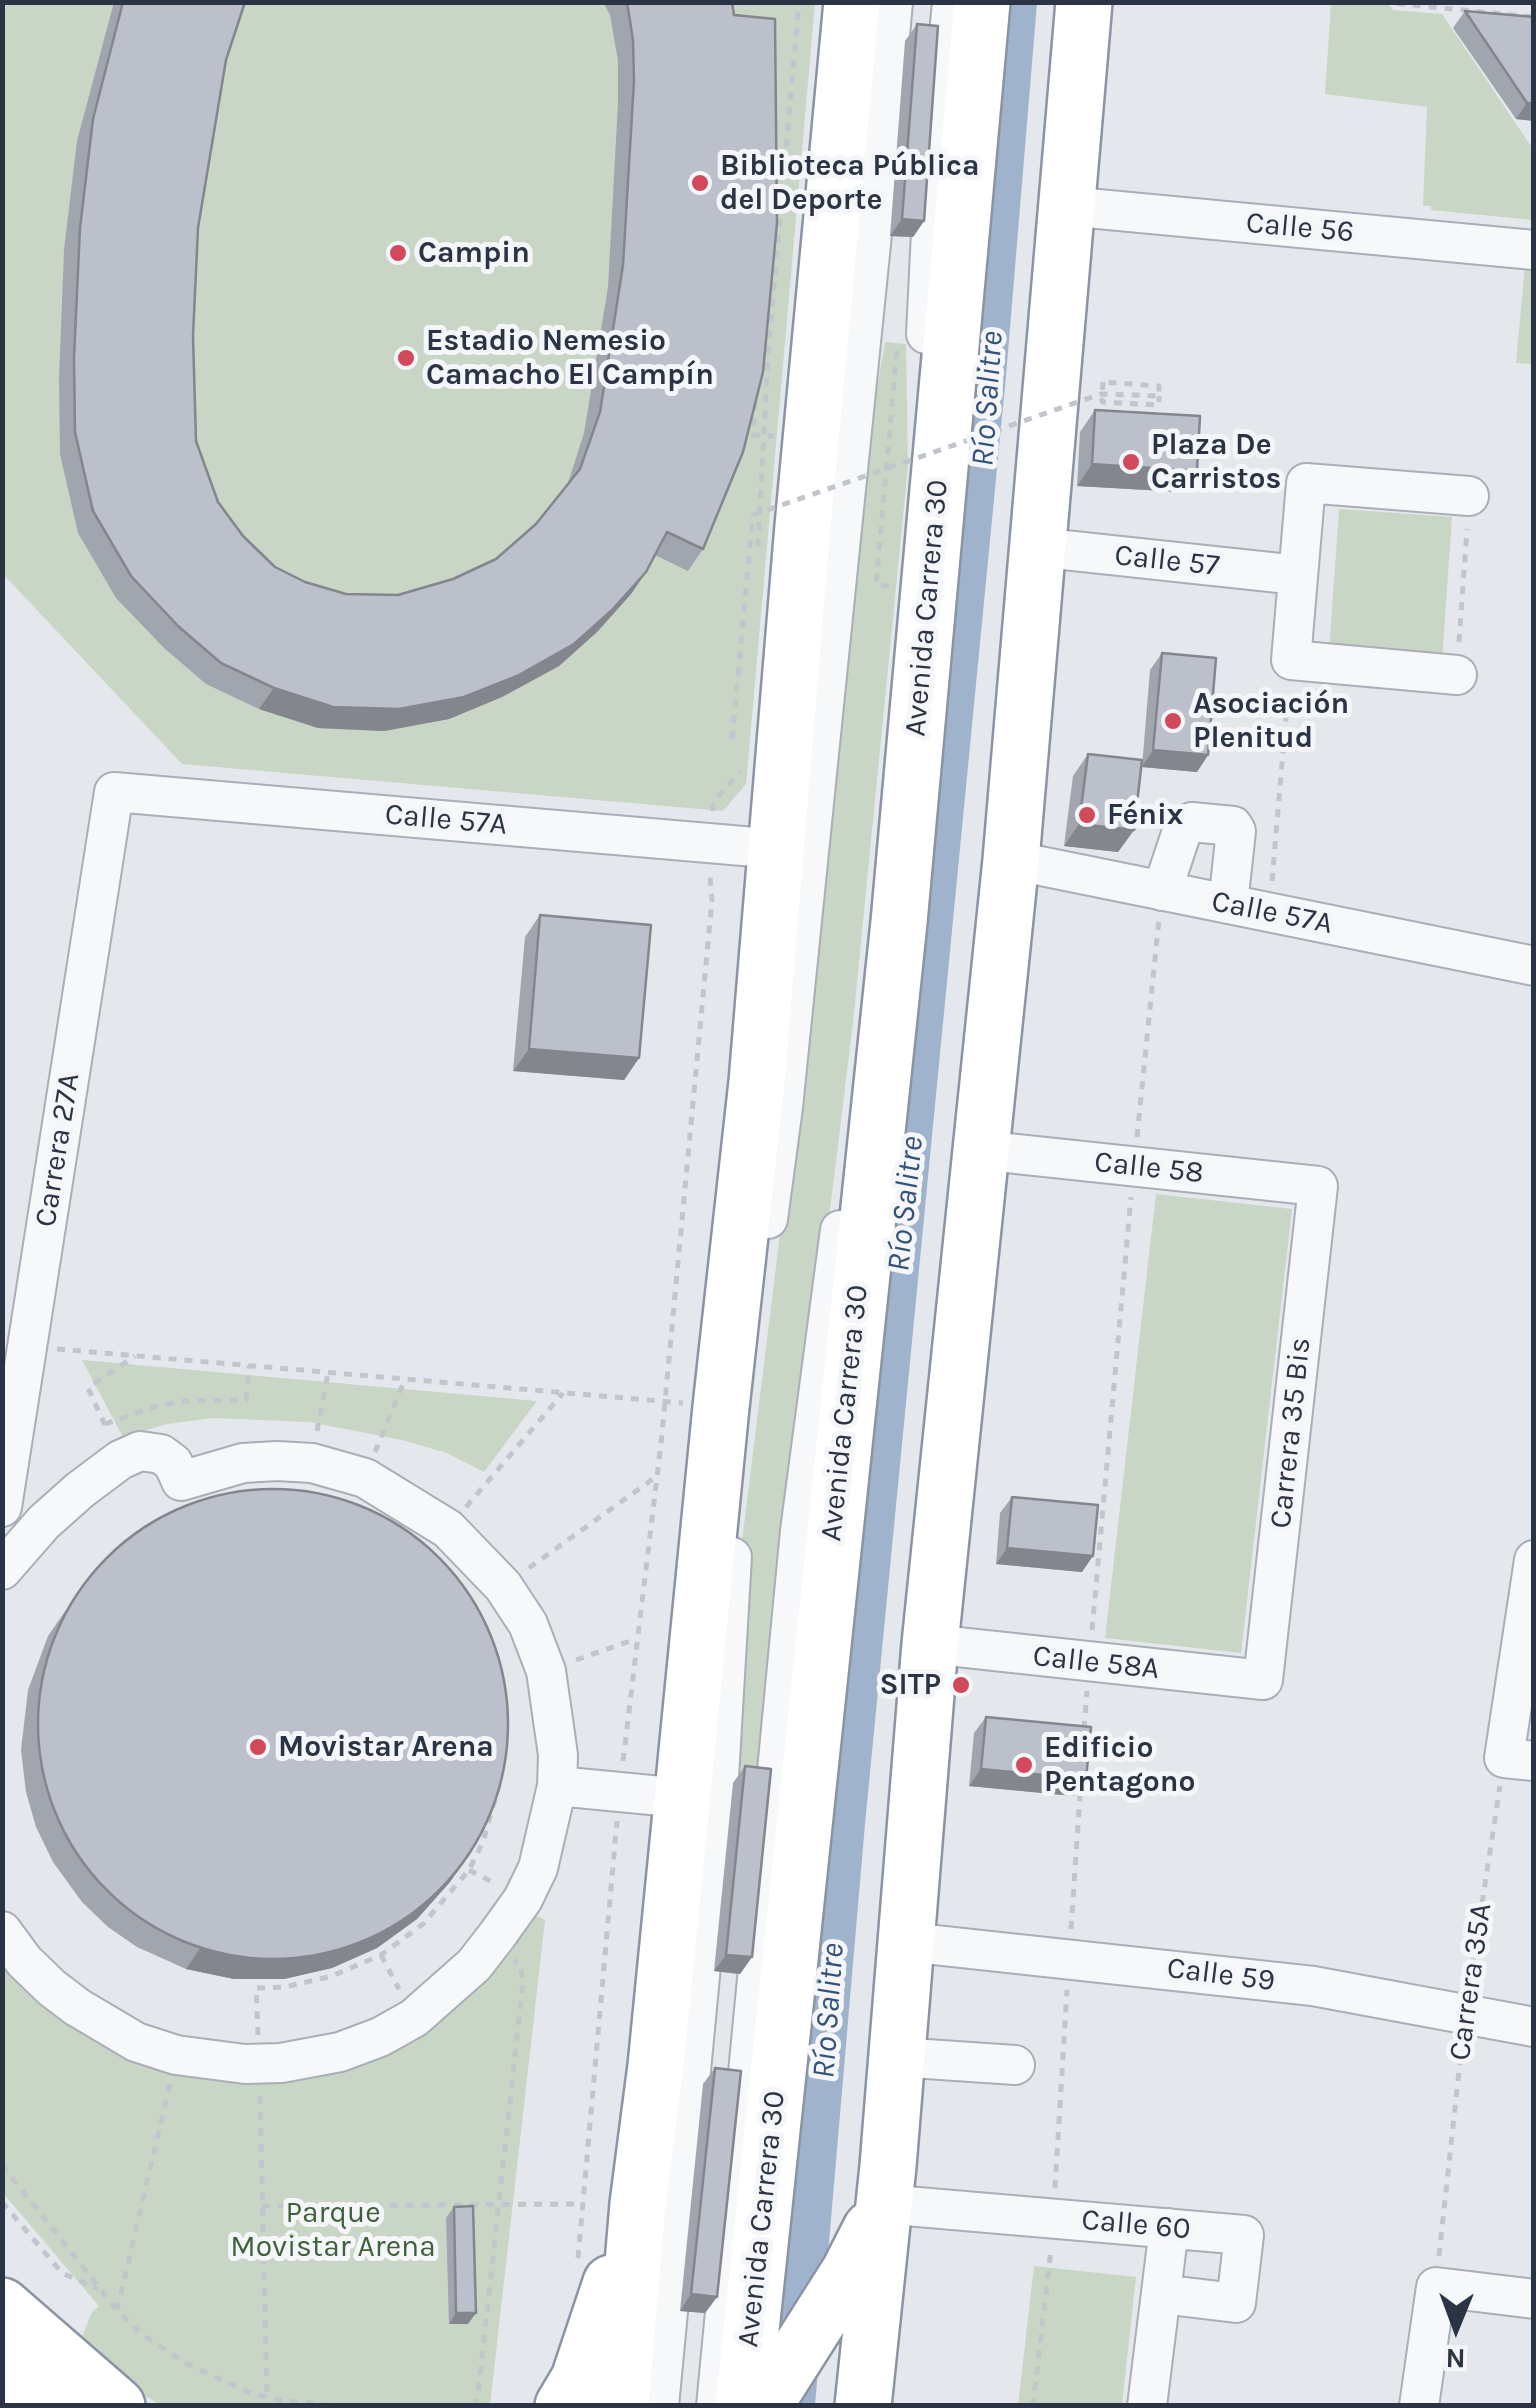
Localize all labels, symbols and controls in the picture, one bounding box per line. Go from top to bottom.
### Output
place label: Biblioteca Pública del Deporte [720,148,979,218]
marker: Biblioteca Pública del Deporte [689,172,711,194]
street label: Calle 56 [1244,205,1356,251]
place label: Campin [418,235,530,271]
marker: Campin [387,242,409,264]
place label: Estadio Nemesio Camacho El Campín [426,323,714,394]
water label: Río Salitre [964,330,1012,468]
marker: Estadio Nemesio Camacho El Campín [395,347,417,369]
place label: Plaza De Carristos [1151,427,1281,498]
marker: Plaza De Carristos [1120,451,1142,473]
street label: Avenida Carrera 30 [898,478,956,738]
street label: Calle 57 [1113,538,1221,584]
place label: Asociación Plenitud [1193,686,1349,756]
marker: Asociación Plenitud [1162,710,1184,732]
street label: Calle 57A [383,797,509,843]
place label: Fénix [1107,797,1183,833]
marker: Fénix [1076,804,1098,826]
street label: Calle 57A [1208,884,1336,942]
street label: Carrera 27A [28,1071,88,1229]
water label: Río Salitre [880,1135,932,1273]
street label: Calle 58 [1093,1144,1205,1192]
street label: Avenida Carrera 30 [814,1283,876,1543]
street label: Carrera 35 Bis [1263,1336,1319,1530]
street label: Calle 58A [1031,1638,1161,1688]
place label: SITP [879,1667,941,1703]
marker: SITP [950,1674,972,1696]
place label: Movistar Arena [278,1729,494,1765]
place label: Edificio Pentagono [1044,1730,1195,1800]
marker: Movistar Arena [247,1736,269,1758]
marker: Edificio Pentagono [1013,1754,1035,1776]
street label: Carrera 35A [1442,1901,1500,2063]
water label: Río Salitre [805,1942,853,2080]
street label: Calle 59 [1165,1951,1277,1999]
street label: Avenida Carrera 30 [731,2089,793,2349]
park label: Parque Movistar Arena [230,2195,436,2266]
street label: Calle 60 [1080,2202,1192,2248]
north arrow [1406,2278,1506,2378]
text: N [1445,2342,1466,2375]

